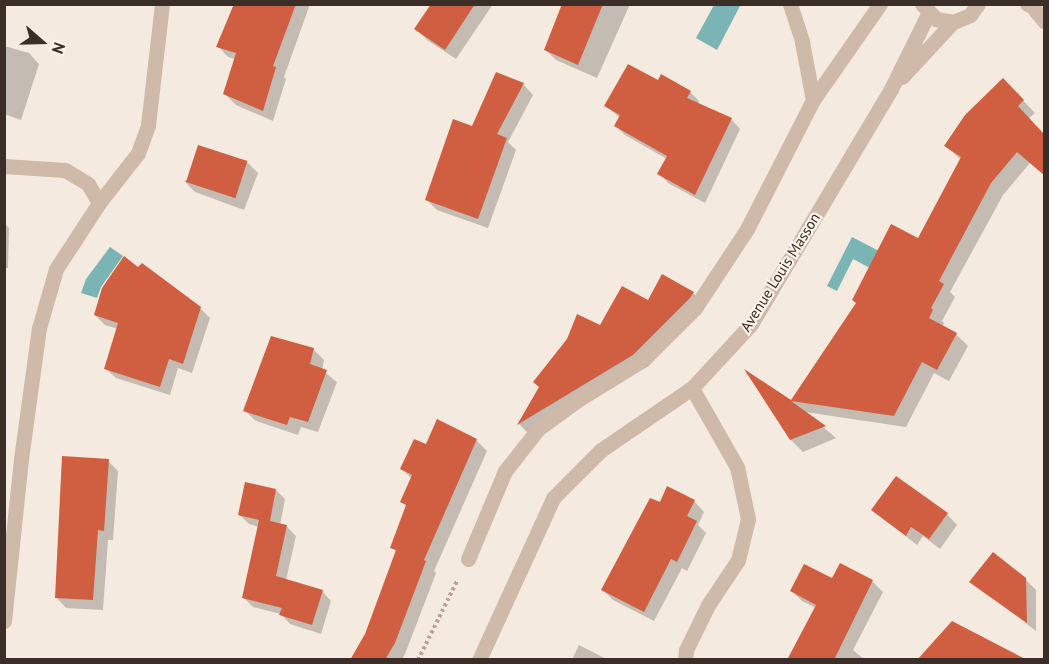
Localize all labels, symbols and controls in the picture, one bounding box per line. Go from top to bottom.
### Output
north arrow [12,12,72,72]
text: N [48,40,70,57]
street label: Avenue Louis Masson [736,209,824,335]

